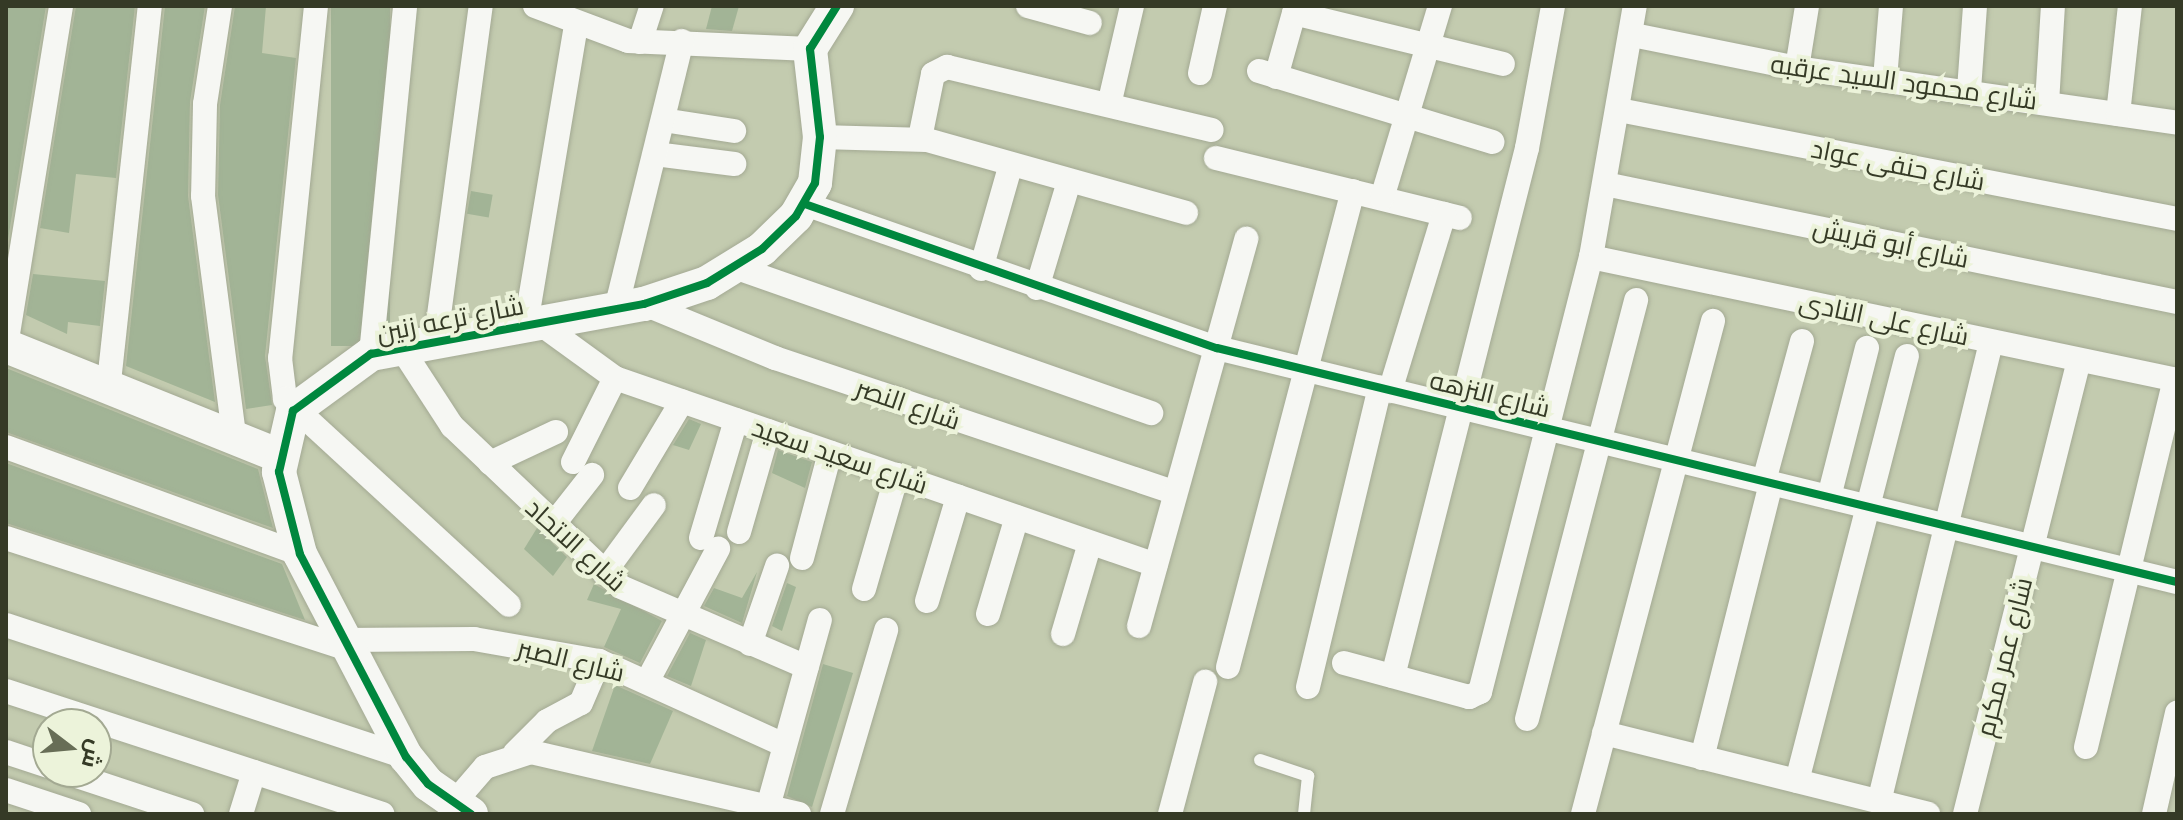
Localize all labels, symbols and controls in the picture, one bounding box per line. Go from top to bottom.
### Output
street label: شارع محمود السيد عرقبه [1769,48,2039,116]
street label: شارع حنفى عواد [1809,133,1987,197]
street label: شارع أبو قريش [1810,211,1972,275]
street label: شارع على النادى [1796,286,1972,352]
street label: شارع ترعه زنين [374,289,526,349]
street label: شارع النزهه [1427,364,1553,424]
street label: شارع النصر [852,372,964,436]
street label: شارع سعيد سعيد [748,411,932,501]
street label: شارع الاتحاد [519,492,633,598]
street label: شارع عمر مكرم [1969,574,2039,740]
street label: شارع الصبر [514,632,628,688]
north arrow [32,708,112,788]
text: ش [76,737,110,771]

